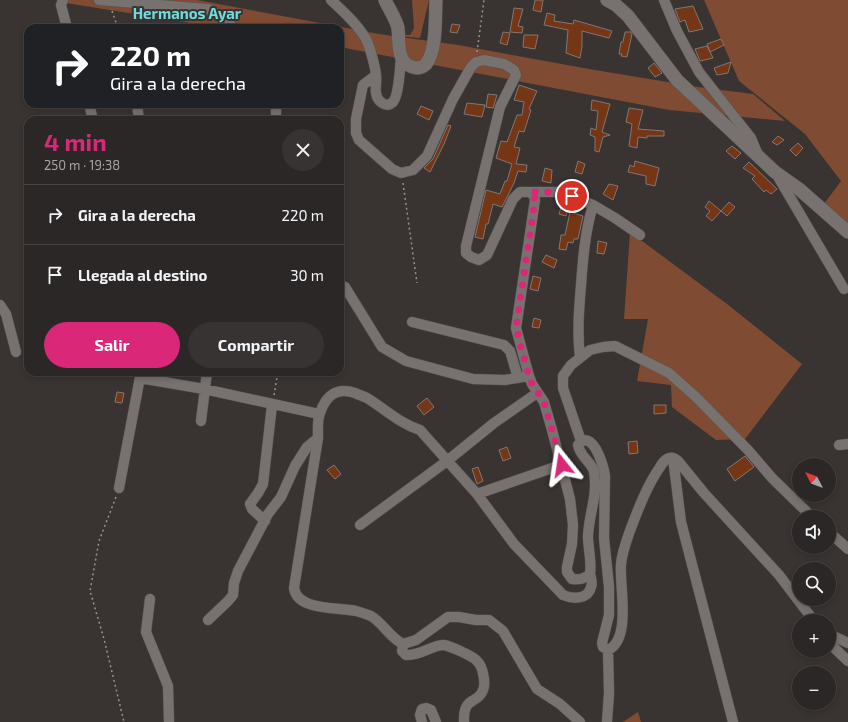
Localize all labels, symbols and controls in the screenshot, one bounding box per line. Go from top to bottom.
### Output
district label: Hermanos Ayar [133,4,242,23]
text: 220 m [110,38,191,72]
icon: right [44,40,96,92]
text: Gira a la derecha [110,72,246,94]
text: 4 min [44,127,107,156]
button: close [282,129,324,171]
text: 250 m · 19:38 [44,157,120,173]
pin [555,179,589,213]
icon: arrive [561,185,583,207]
icon: right [44,204,66,226]
text: Gira a la derecha [78,206,196,224]
text: 220 m [282,206,324,224]
icon: arrive [44,264,66,286]
text: Llegada al destino [78,266,207,284]
text: 30 m [290,266,324,284]
button: Salir [44,322,180,368]
button: Compartir [188,322,324,368]
position arrow [541,444,583,486]
north arrow [792,458,836,502]
map controls [792,458,836,710]
button: sound [792,510,836,554]
button: search [792,562,836,606]
button: + [792,614,836,658]
button: − [792,666,836,710]

